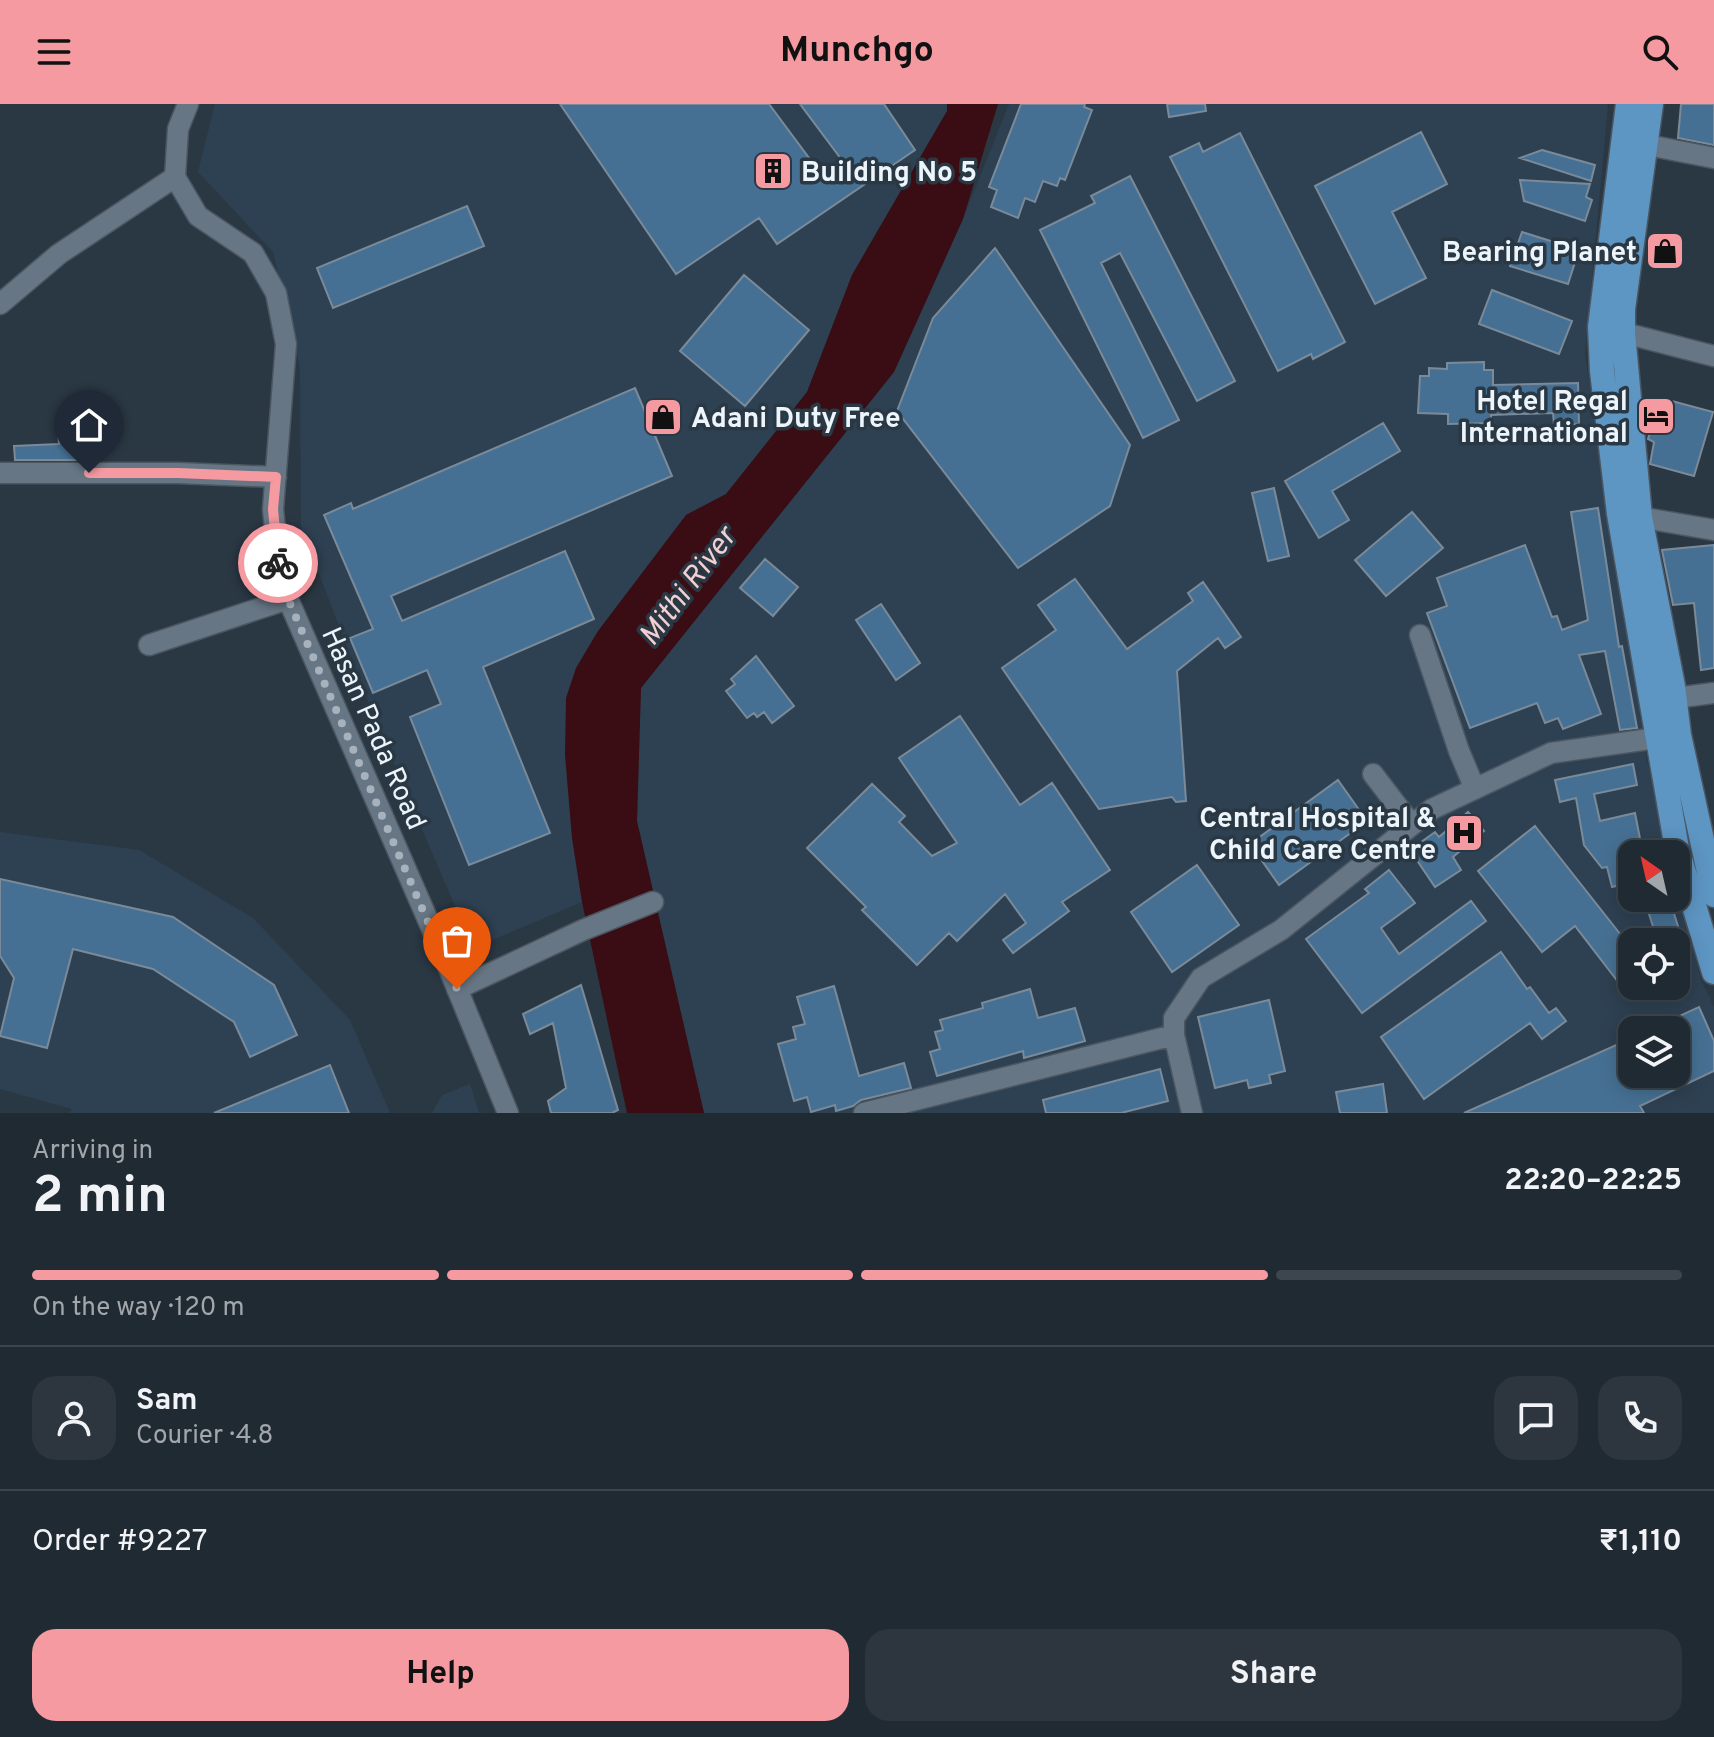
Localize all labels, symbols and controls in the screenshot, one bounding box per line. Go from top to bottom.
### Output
text: Munchgo [780,29,934,75]
icon: menu [32,30,76,74]
icon: search [1638,30,1682,74]
building icon: Building No 5 [752,150,794,192]
place label: Building No 5 [801,156,977,192]
shop icon: Bearing Planet [1644,230,1686,272]
place label: Bearing Planet [1442,236,1637,272]
place label: Hotel Regal International [1460,385,1628,453]
pin [55,391,123,473]
hotel icon: Hotel Regal International [1635,395,1677,437]
shop icon: Adani Duty Free [642,396,684,438]
place label: Adani Duty Free [691,402,901,438]
icon: home [67,403,111,447]
water label: Mithi River [632,519,747,654]
courier [238,523,318,603]
icon: bike [256,541,300,585]
street label: Hasan Pada Road [312,622,433,836]
place label: Central Hospital & Child Care Centre [1199,802,1436,870]
hospital icon: Central Hospital & Child Care Centre [1443,812,1485,854]
north arrow [1618,840,1690,912]
map controls [1618,840,1690,1088]
pin [423,907,491,989]
icon: bag [435,919,479,963]
button: locate [1618,928,1690,1000]
button: layers [1618,1016,1690,1088]
text: Arriving in [32,1135,153,1168]
text: 22:20–22:25 [1504,1163,1682,1200]
text: 2 min [32,1165,168,1231]
text: On the way · 120 m [32,1292,245,1325]
button: person [32,1376,116,1460]
button: chat [1494,1376,1578,1460]
button: phone [1598,1376,1682,1460]
text: Sam [136,1383,198,1420]
text: Courier · 4.8 [136,1420,273,1453]
text: Order #9227 [32,1524,207,1561]
text: ₹1,110 [1599,1524,1682,1561]
button: Help [32,1629,849,1721]
button: Share [865,1629,1682,1721]

